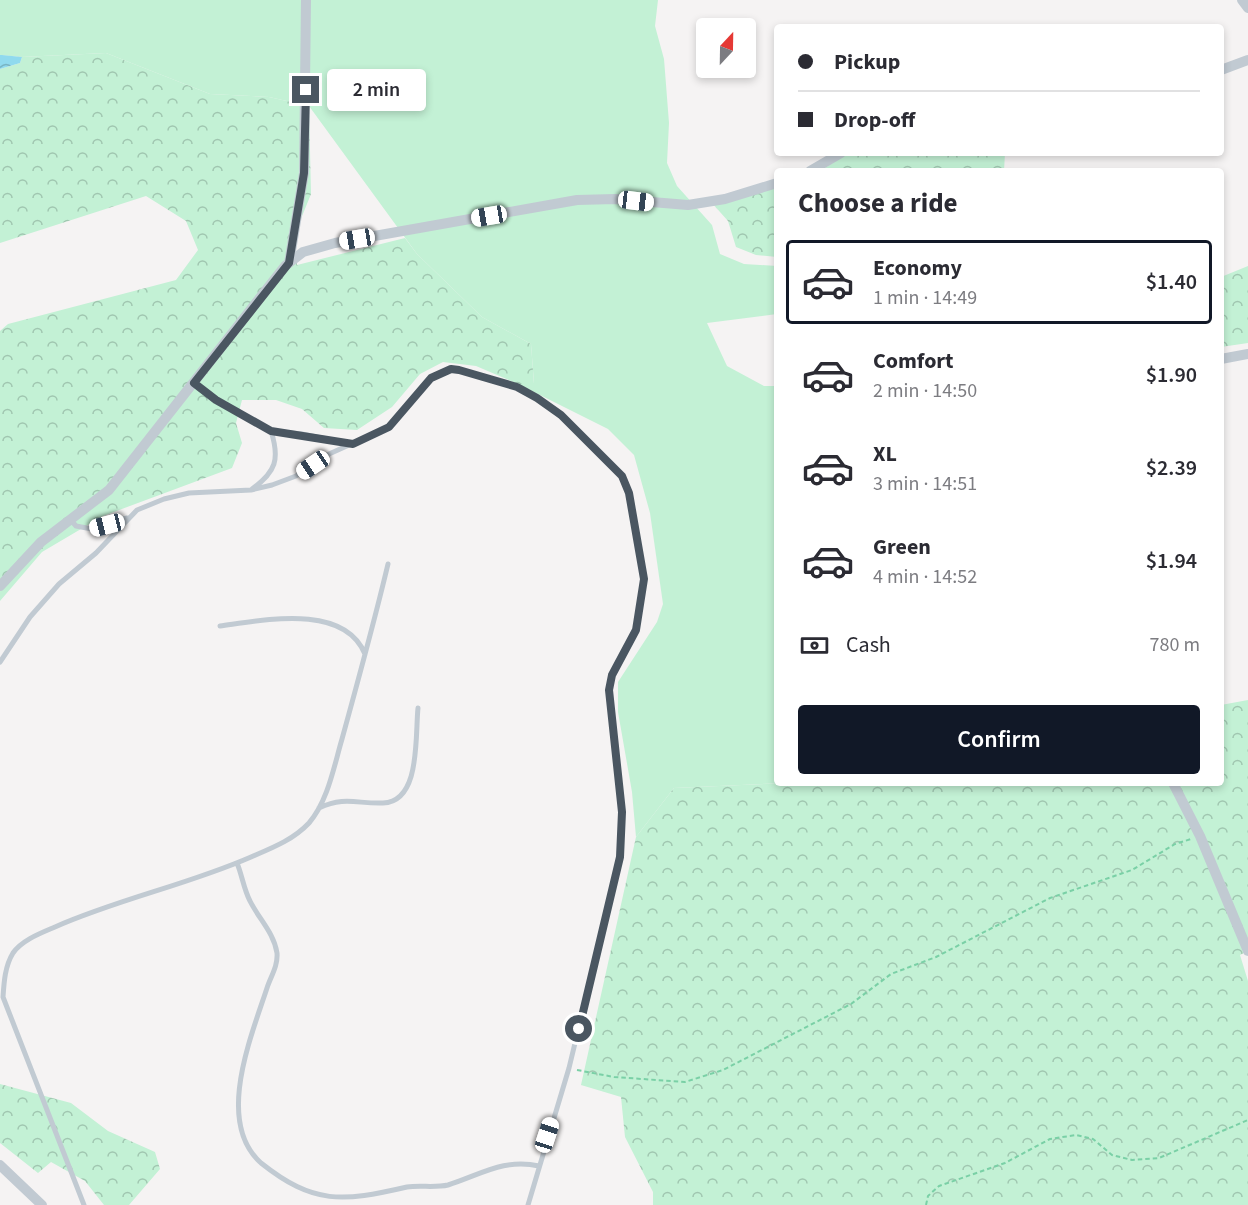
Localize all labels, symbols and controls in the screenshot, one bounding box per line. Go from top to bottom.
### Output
north arrow [696,18,756,78]
map controls [696,18,756,78]
text: Pickup [834,46,900,78]
callout: 2 min [327,69,426,111]
route end [292,76,319,103]
text: 2 min [353,76,400,104]
text: Drop-off [834,104,915,136]
text: Choose a ride [798,184,958,223]
car [617,190,655,212]
car [470,204,508,228]
car [338,227,376,251]
text: Economy [873,252,962,284]
icon: car [801,255,855,309]
text: $1.40 [1146,266,1197,298]
text: 1 min · 14:49 [873,284,977,312]
text: Comfort [873,345,954,377]
icon: car [801,348,855,402]
text: $1.90 [1146,359,1197,391]
text: 2 min · 14:50 [873,377,977,405]
text: XL [873,438,897,470]
icon: car [801,441,855,495]
car [293,447,333,483]
text: $2.39 [1146,452,1197,484]
text: 3 min · 14:51 [873,470,977,498]
car [87,512,127,538]
text: Green [873,531,931,563]
icon: car [801,534,855,588]
text: $1.94 [1146,545,1197,577]
text: 4 min · 14:52 [873,563,977,591]
icon: cash [798,629,831,662]
text: Cash [846,629,891,661]
text: 780 m [1150,631,1200,659]
button: Confirm [798,705,1200,774]
route start [565,1015,592,1042]
car [533,1115,561,1155]

